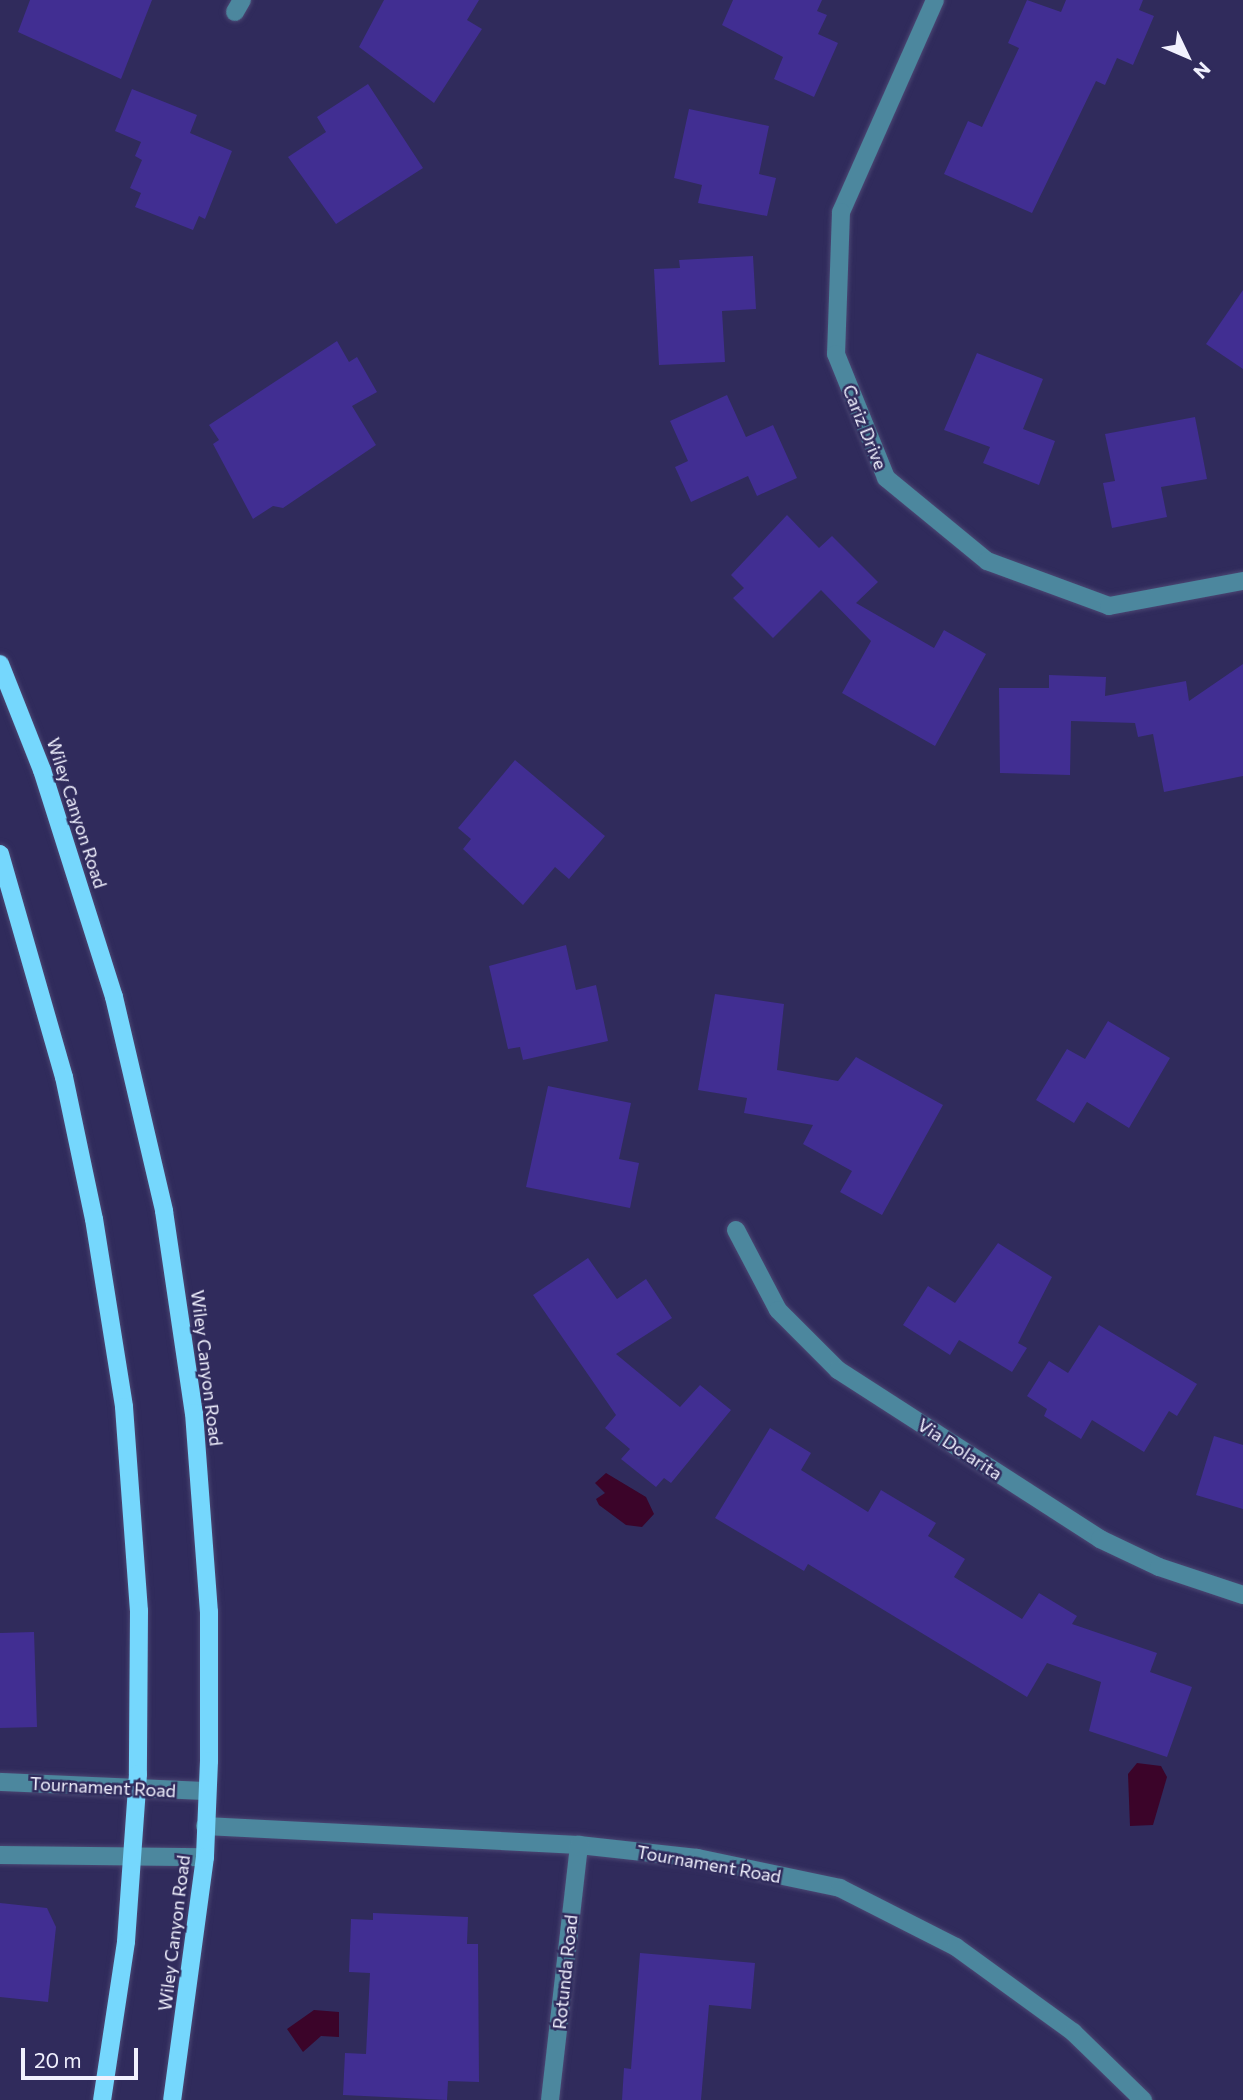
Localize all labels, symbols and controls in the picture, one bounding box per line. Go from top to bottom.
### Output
north arrow [1152,21,1222,91]
text: N [1189,58,1216,84]
street label: Cariz Drive [838,381,892,473]
street label: Wiley Canyon Road [42,735,112,891]
street label: Wiley Canyon Road [187,1289,227,1447]
street label: Via Dolarita [914,1414,1006,1484]
street label: Tournament Road [29,1772,177,1802]
street label: Tournament Road [635,1841,783,1887]
street label: Wiley Canyon Road [154,1854,194,2012]
street label: Rotunda Road [548,1914,582,2030]
scale bar [24,2034,142,2078]
text: 20 m [34,2047,82,2072]

